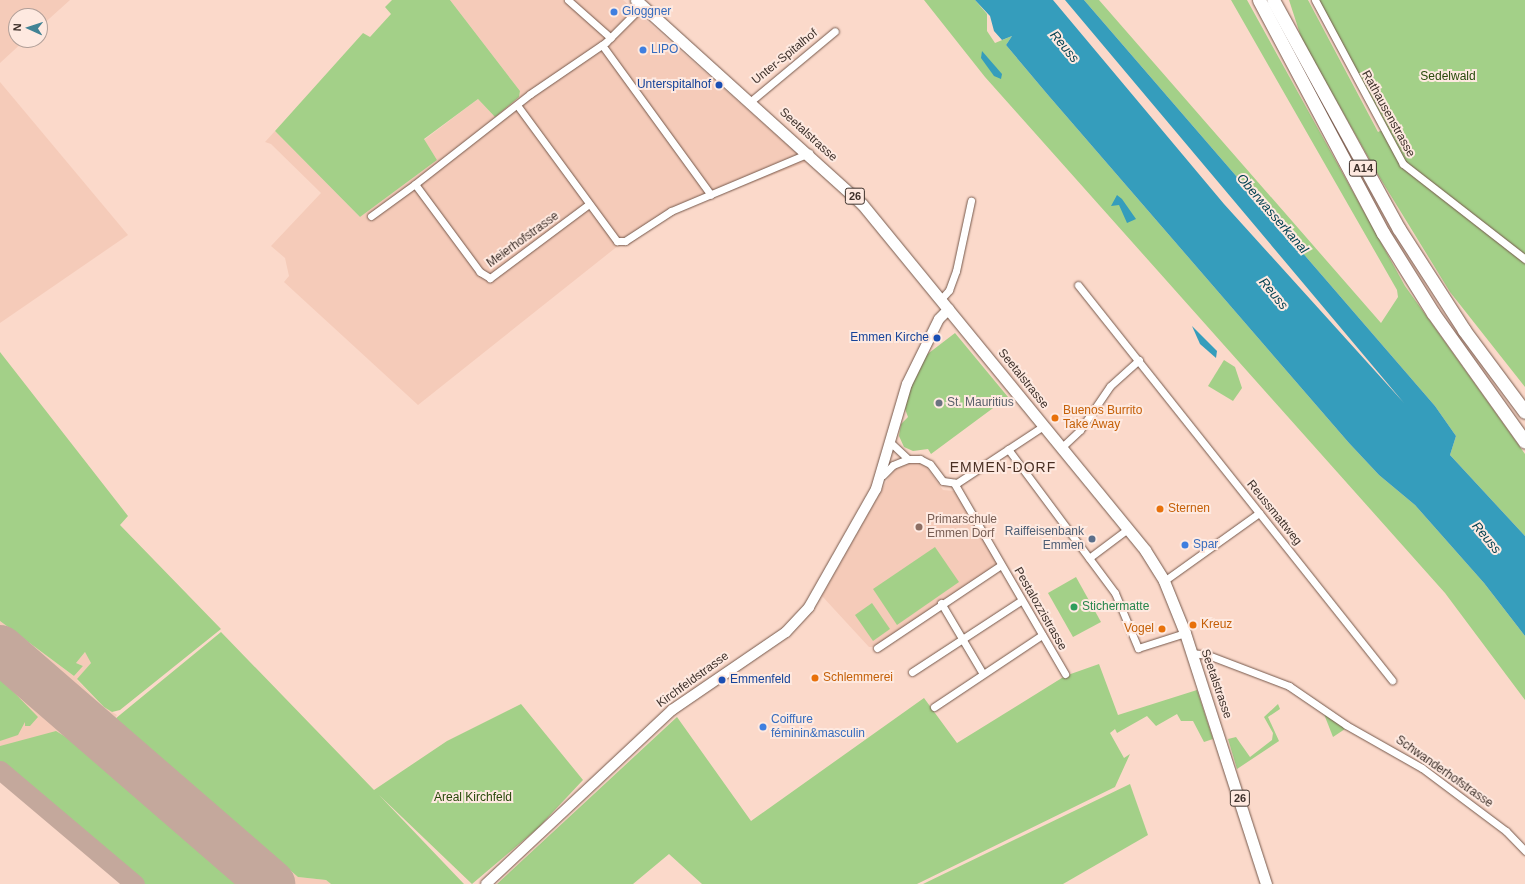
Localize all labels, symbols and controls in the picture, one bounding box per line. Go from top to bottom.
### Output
place label: Gloggner [622,5,671,19]
marker: Gloggner [609,7,619,17]
north arrow [8,8,48,48]
text: N [11,23,23,32]
street label: Unter-Spitalhof [749,26,821,88]
water label: Reuss [1046,28,1082,66]
place label: LIPO [651,43,678,57]
marker: LIPO [638,45,648,55]
street label: Rathausenstrasse [1358,68,1418,160]
park label: Sedelwald [1420,70,1476,84]
place label: Unterspitalhof [637,78,711,92]
marker: Unterspitalhof [714,80,724,90]
street label: Seetalstrasse [776,105,840,165]
road number: A14 [1348,159,1378,177]
water label: Oberwasserkanal [1233,171,1311,257]
road number: 26 [844,187,866,205]
street label: Meierhofstrasse [484,209,562,271]
water label: Reuss [1255,275,1291,313]
place label: Emmen Kirche [850,331,929,345]
marker: Emmen Kirche [932,333,942,343]
street label: Seetalstrasse [995,346,1051,412]
place label: St. Mauritius [947,396,1014,410]
marker: St. Mauritius [934,398,944,408]
place label: Buenos Burrito Take Away [1063,404,1142,432]
marker: Buenos Burrito Take Away [1050,413,1060,423]
district label: EMMEN-DORF [950,459,1056,475]
street label: Reussmattweg [1243,478,1305,548]
place label: Sternen [1168,502,1210,516]
marker: Sternen [1155,504,1165,514]
place label: Primarschule Emmen Dorf [927,513,997,541]
water label: Reuss [1468,519,1504,557]
marker: Primarschule Emmen Dorf [914,522,924,532]
place label: Raiffeisenbank Emmen [1005,525,1084,553]
marker: Raiffeisenbank Emmen [1087,534,1097,544]
place label: Spar [1193,538,1218,552]
marker: Spar [1180,540,1190,550]
street label: Pestalozzistrasse [1010,565,1070,653]
place label: Stichermatte [1082,600,1149,614]
marker: Stichermatte [1069,602,1079,612]
place label: Kreuz [1201,618,1232,632]
marker: Kreuz [1188,620,1198,630]
place label: Vogel [1124,622,1154,636]
marker: Vogel [1157,624,1167,634]
street label: Seetalstrasse [1197,647,1235,721]
street label: Kirchfeldstrasse [654,649,732,711]
place label: Schlemmerei [823,671,893,685]
place label: Emmenfeld [730,673,791,687]
marker: Schlemmerei [810,673,820,683]
marker: Emmenfeld [717,675,727,685]
place label: Coiffure féminin&masculin [771,713,865,741]
marker: Coiffure féminin&masculin [758,722,768,732]
street label: Schwanderhofstrasse [1393,733,1495,811]
road number: 26 [1229,789,1251,807]
park label: Areal Kirchfeld [434,791,512,805]

